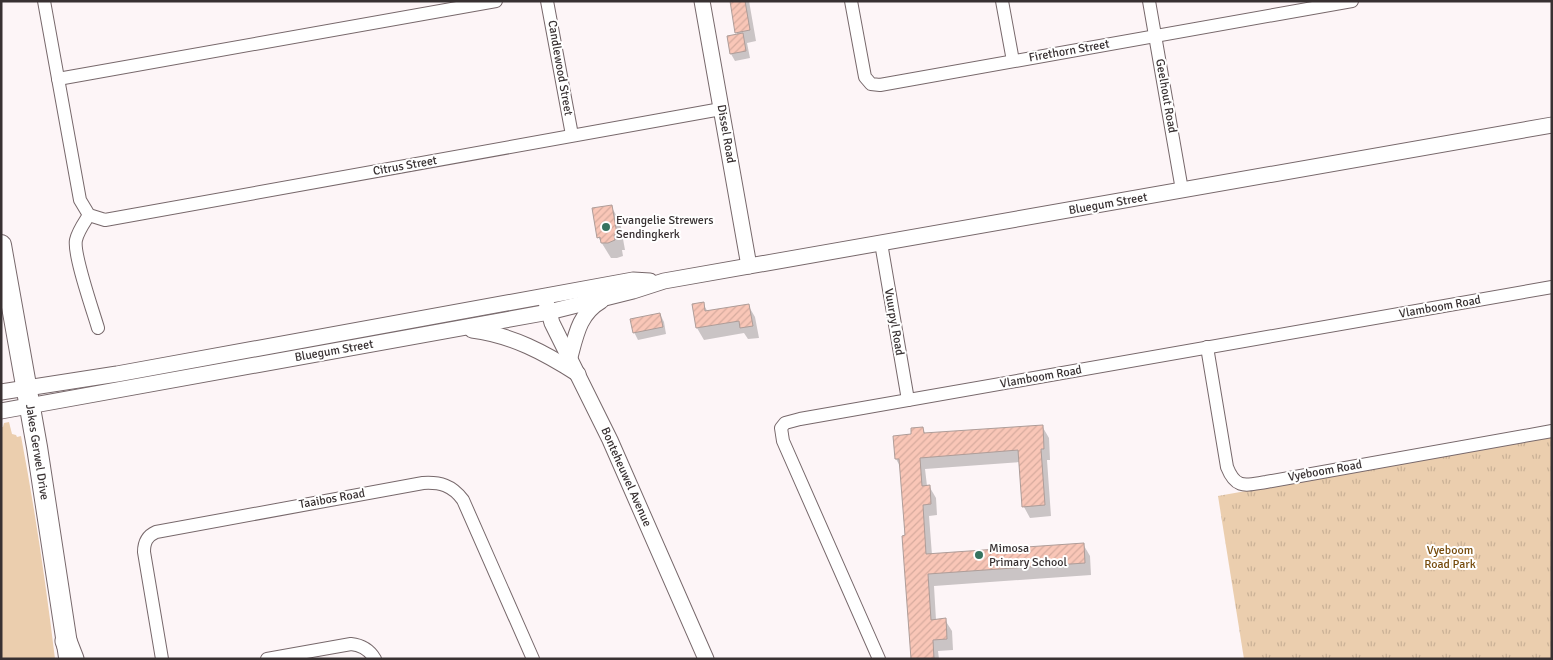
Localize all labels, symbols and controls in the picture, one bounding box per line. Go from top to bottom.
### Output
street label: Candlewood Street [544,19,576,117]
street label: Firethorn Street [1028,37,1110,65]
street label: Geelhout Road [1152,58,1180,134]
street label: Dissel Road [713,103,739,165]
street label: Citrus Street [372,153,438,179]
street label: Bluegum Street [1068,190,1148,218]
place label: Evangelie Strewers Sendingkerk [616,213,713,242]
marker: Evangelie Strewers Sendingkerk [600,221,612,233]
street label: Vuurpyl Road [881,287,907,357]
street label: Vlamboom Road [1398,292,1482,322]
street label: Bluegum Street [294,337,374,365]
street label: Vlamboom Road [999,362,1083,392]
street label: Jakes Gerwel Drive [22,403,52,501]
street label: Bonteheuwel Avenue [597,425,655,529]
street label: Vyeboom Road [1287,457,1363,485]
street label: Taaibos Road [298,486,366,512]
place label: Mimosa Primary School [989,541,1067,570]
park label: Vyeboom Road Park [1424,543,1476,572]
marker: Mimosa Primary School [973,549,985,561]

